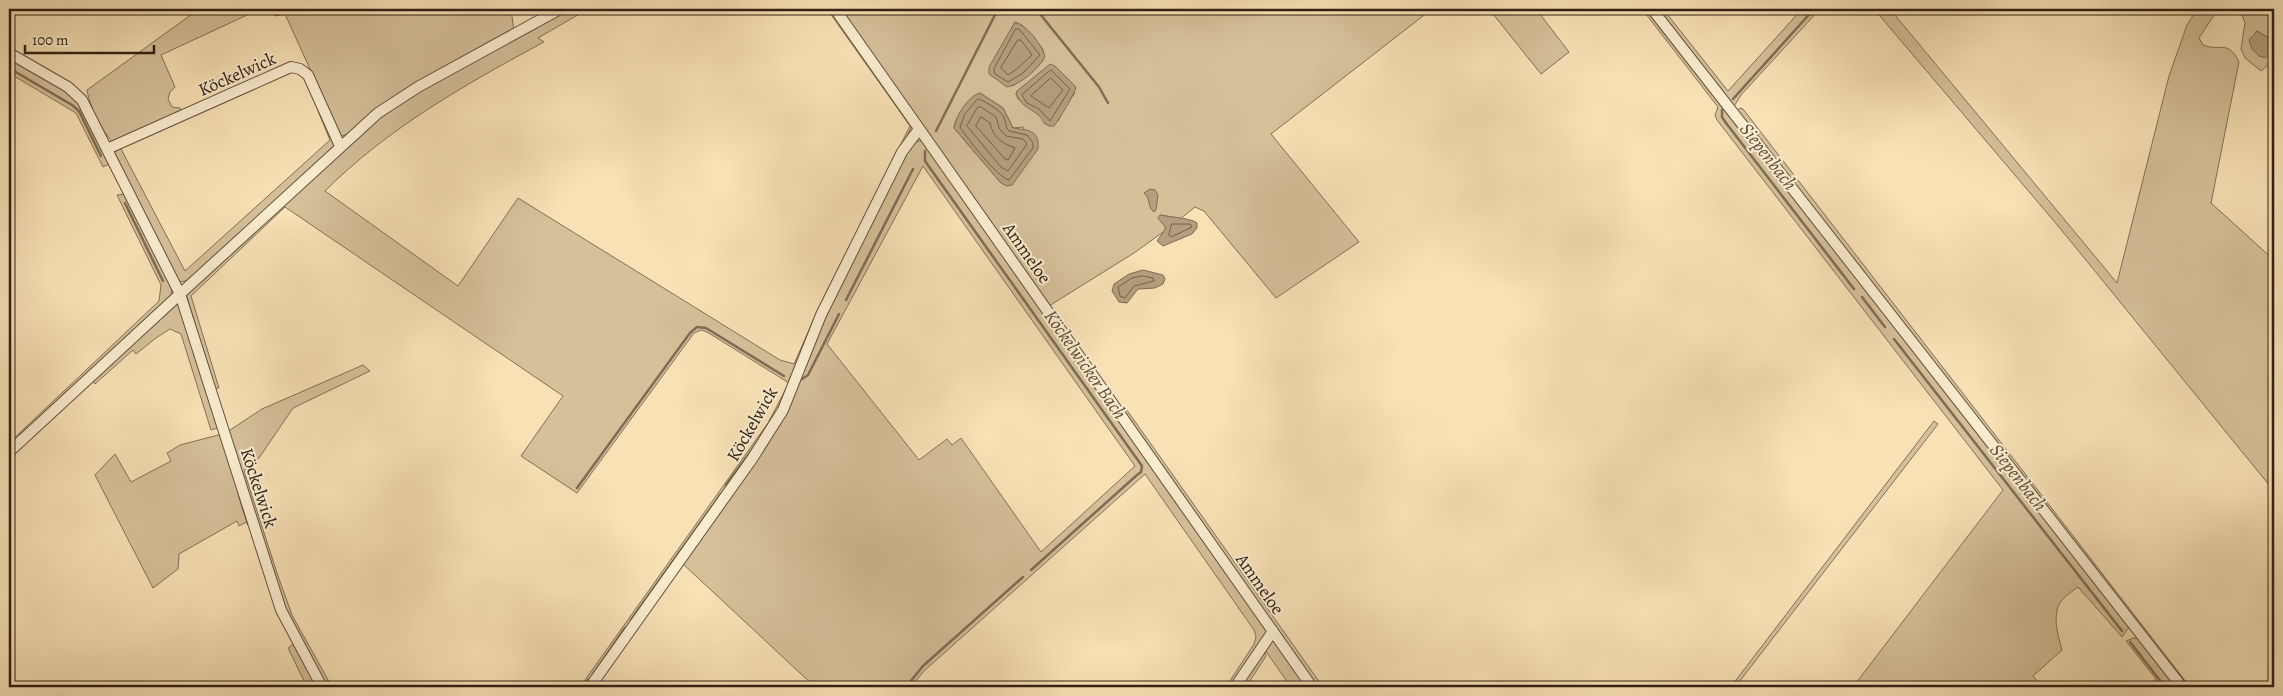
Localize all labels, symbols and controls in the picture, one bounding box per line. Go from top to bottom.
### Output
scale bar [25,22,154,54]
text: 100 m [32,30,69,50]
street label: Köckelwick [194,46,280,102]
water label: Siepenbach [1733,117,1803,196]
street label: Ammeloe [997,217,1057,288]
water label: Köckelwicker Bach [1038,304,1133,425]
street label: Köckelwick [721,382,783,466]
water label: Siepenbach [1983,438,2053,517]
street label: Köckelwick [235,445,283,531]
street label: Ammeloe [1230,548,1290,619]

